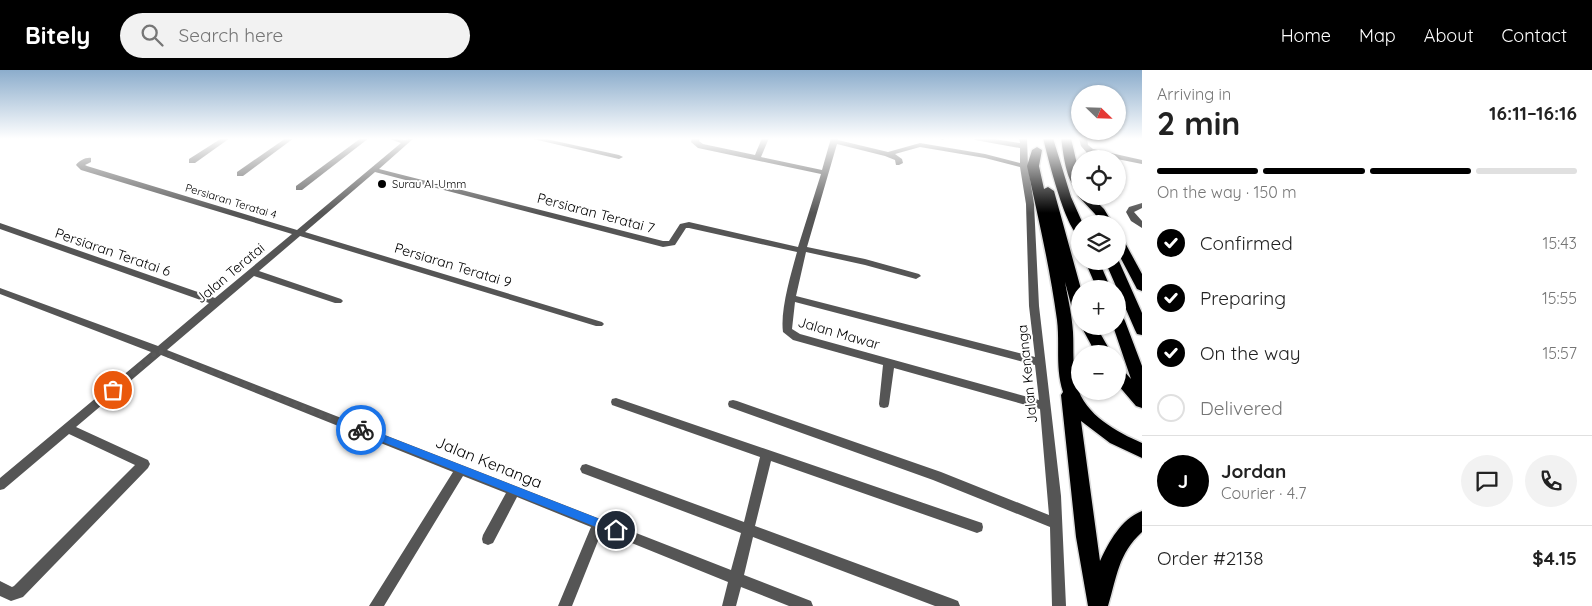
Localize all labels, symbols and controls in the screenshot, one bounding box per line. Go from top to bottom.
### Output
search box [120,13,470,58]
text: Bitely [25,20,90,50]
icon: search [138,21,166,49]
text: Search here [178,23,283,47]
text: Home [1281,24,1331,47]
text: Map [1359,24,1396,47]
text: About [1424,24,1474,47]
text: Contact [1502,24,1567,47]
text: Arriving in [1157,84,1231,104]
north arrow [1071,85,1126,140]
map controls [1071,85,1126,400]
text: 16:11–16:16 [1489,101,1577,125]
text: 2 min [1157,103,1240,143]
button: locate [1071,150,1126,205]
place label: Surau Al-Umm [392,177,466,191]
marker: Surau Al-Umm [376,178,388,190]
street label: Persiaran Teratai 4 [183,180,279,222]
text: On the way · 150 m [1157,182,1297,202]
street label: Persiaran Teratai 7 [535,189,657,237]
button: layers [1071,215,1126,270]
street label: Persiaran Teratai 6 [53,224,174,280]
icon: check [1157,229,1185,257]
text: Confirmed [1200,231,1293,255]
text: 15:43 [1543,233,1577,253]
street label: Jalan Teratai [192,239,268,307]
street label: Persiaran Teratai 9 [392,239,514,291]
button: + [1071,280,1126,335]
icon: check [1157,284,1185,312]
text: Preparing [1200,286,1286,310]
text: 15:55 [1542,288,1577,308]
street label: Jalan Mawar [796,313,883,353]
street label: Jalan Kenanga [1013,324,1041,424]
icon: check [1157,339,1185,367]
text: On the way [1200,341,1301,365]
text: 15:57 [1542,343,1577,363]
button: − [1071,345,1126,400]
pin [92,369,134,411]
icon: bag [99,376,127,404]
text: Delivered [1200,396,1283,420]
courier [336,405,386,455]
icon: bike [347,416,375,444]
street label: Jalan Kenanga [433,432,545,492]
button: chat [1461,455,1513,507]
button: phone [1525,455,1577,507]
text: Jordan [1221,459,1286,483]
text: J [1178,469,1188,493]
text: Courier · 4.7 [1221,483,1306,503]
pin [595,509,637,551]
icon: home [602,516,630,544]
text: Order #2138 [1157,546,1263,570]
text: $4.15 [1532,546,1577,570]

